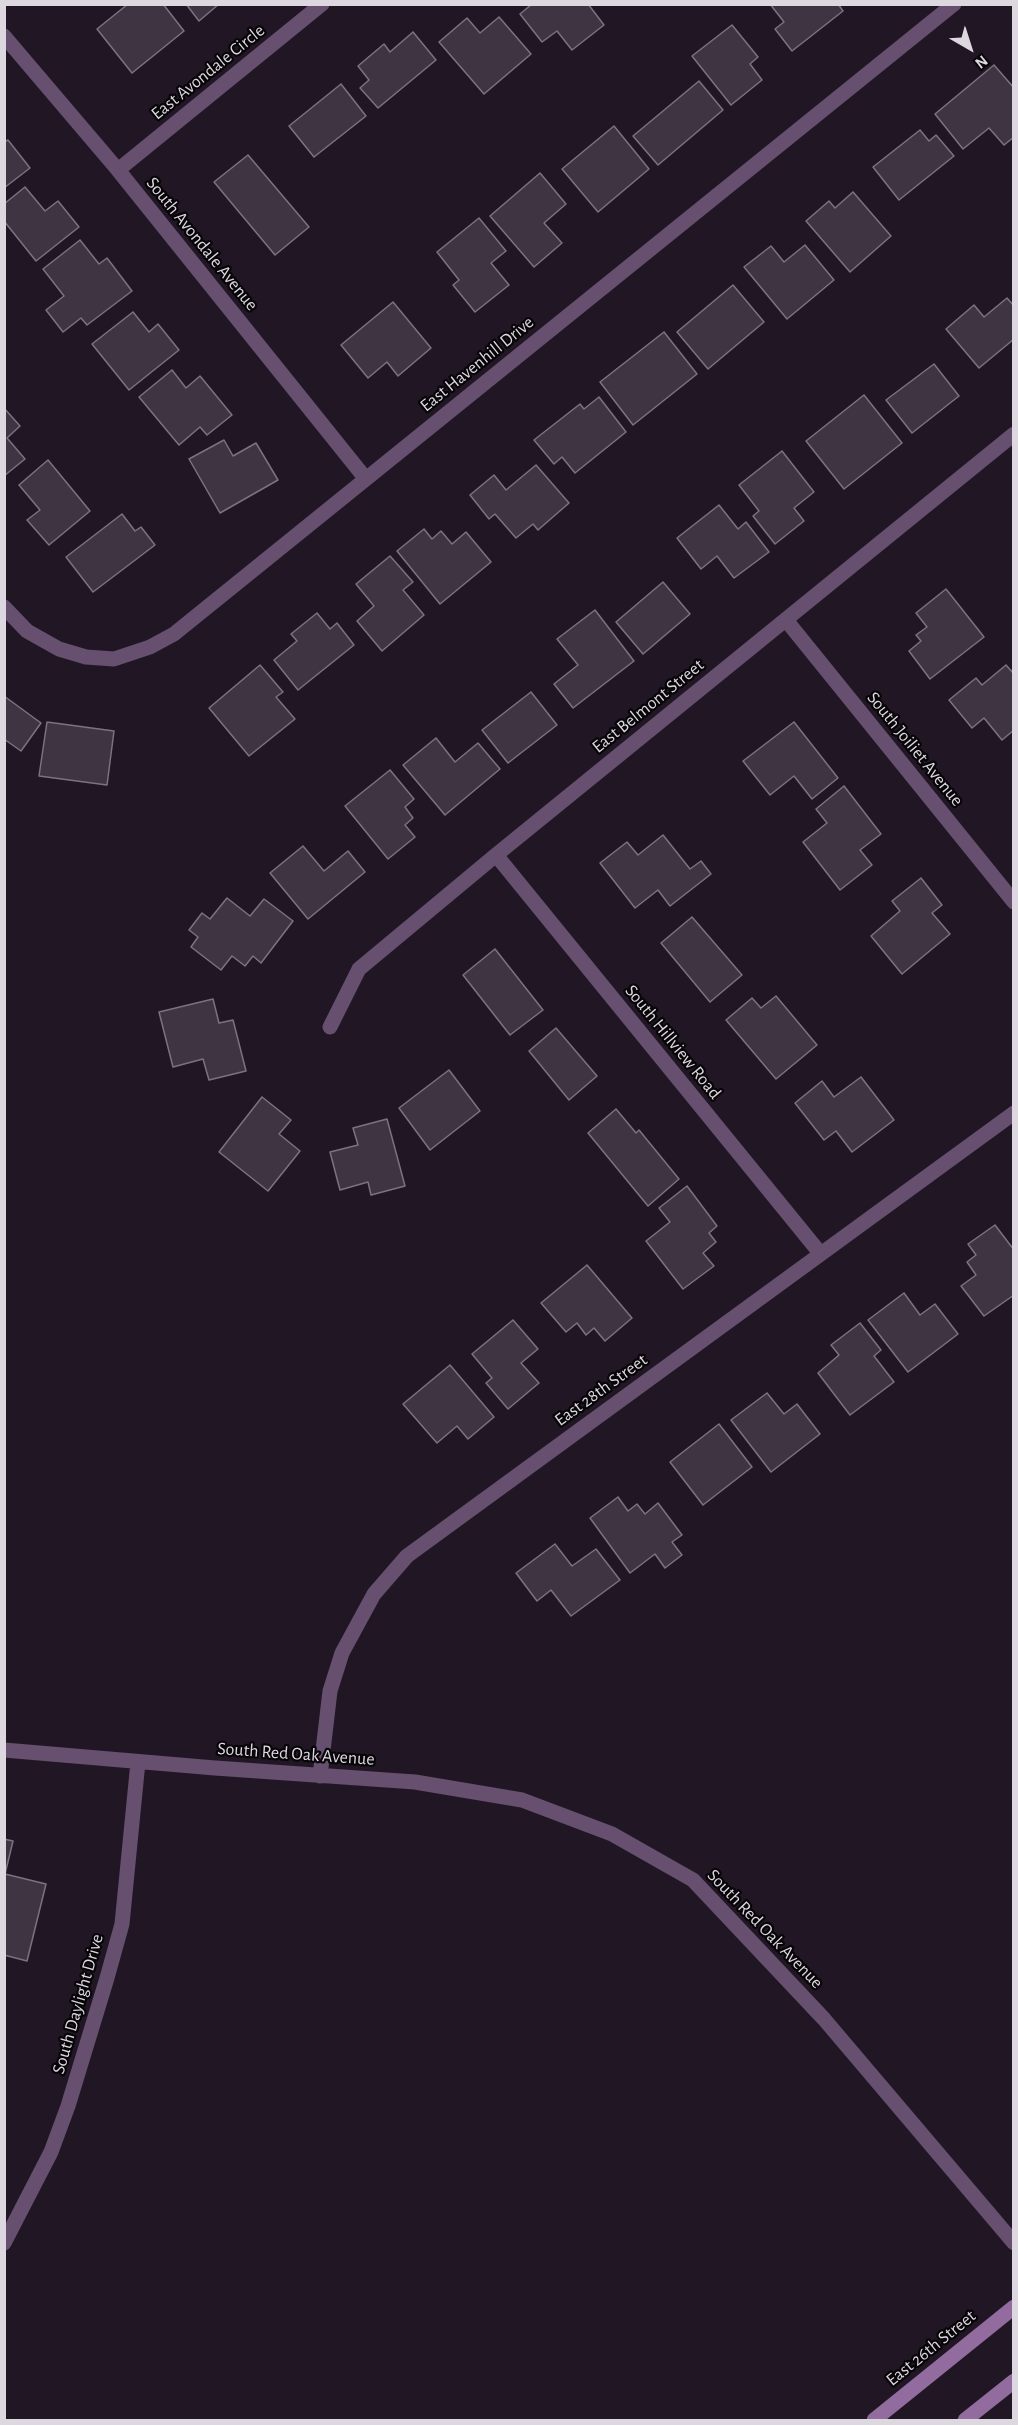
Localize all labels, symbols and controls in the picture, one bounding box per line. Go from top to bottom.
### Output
north arrow [940,18,1000,78]
street label: East Avondale Circle [147,20,269,124]
text: N [972,52,991,72]
street label: South Avondale Avenue [142,173,262,315]
street label: East Havenhill Drive [416,312,538,416]
street label: East Belmont Street [588,654,708,758]
street label: South Joiliet Avenue [862,687,968,811]
street label: South Hillview Road [620,980,726,1104]
street label: East 28th Street [550,1349,652,1431]
street label: South Red Oak Avenue [217,1738,375,1770]
street label: South Red Oak Avenue [703,1865,827,1993]
street label: South Daylight Drive [48,1931,108,2077]
street label: East 26th Street [882,2305,980,2391]

